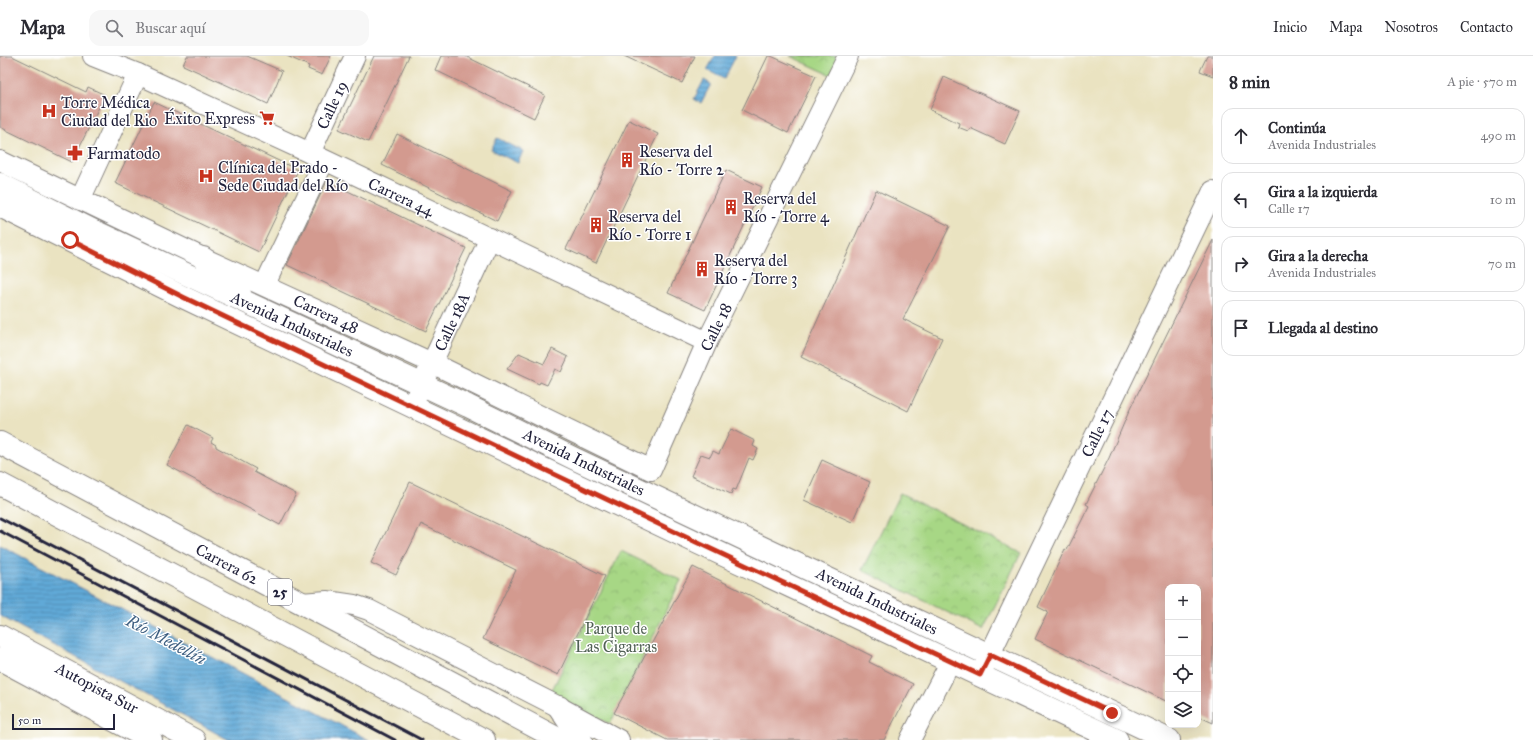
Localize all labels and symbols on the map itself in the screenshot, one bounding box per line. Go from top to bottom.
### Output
street label: Calle 19 [313,78,351,132]
place label: Torre Médica Ciudad del Rio [61,93,157,130]
hospital icon: Torre Médica Ciudad del Rio [40,102,58,120]
place label: Éxito Express [164,107,255,128]
supermarket icon: Éxito Express [258,109,276,127]
place label: Reserva del Río - Torre 2 [639,142,724,179]
pharmacy icon: Farmatodo [66,144,84,162]
place label: Farmatodo [87,144,160,163]
building icon: Reserva del Río - Torre 2 [618,151,636,169]
place label: Clínica del Prado - Sede Ciudad del Río [218,158,348,195]
hospital icon: Clínica del Prado - Sede Ciudad del Río [197,167,215,185]
street label: Carrera 44 [365,174,438,221]
place label: Reserva del Río - Torre 4 [743,189,830,226]
building icon: Reserva del Río - Torre 4 [722,198,740,216]
place label: Reserva del Río - Torre 1 [608,207,691,244]
building icon: Reserva del Río - Torre 1 [587,216,605,234]
route start [61,231,79,249]
place label: Reserva del Río - Torre 3 [714,251,797,288]
building icon: Reserva del Río - Torre 3 [693,260,711,278]
street label: Avenida Industriales [227,287,356,361]
street label: Calle 18A [430,290,474,354]
street label: Carrera 48 [290,291,362,337]
street label: Calle 18 [696,300,736,354]
street label: Calle 17 [1077,406,1117,460]
street label: Avenida Industriales [519,424,648,500]
street label: Carrera 62 [192,540,262,589]
street label: Avenida Industriales [812,563,941,639]
road number: 25 [268,579,292,605]
water label: Río Medellín [122,610,210,670]
park label: Parque de Las Cigarras [575,619,657,657]
street label: Autopista Sur [52,658,142,718]
route end [1103,704,1121,722]
scale bar [12,712,115,731]

